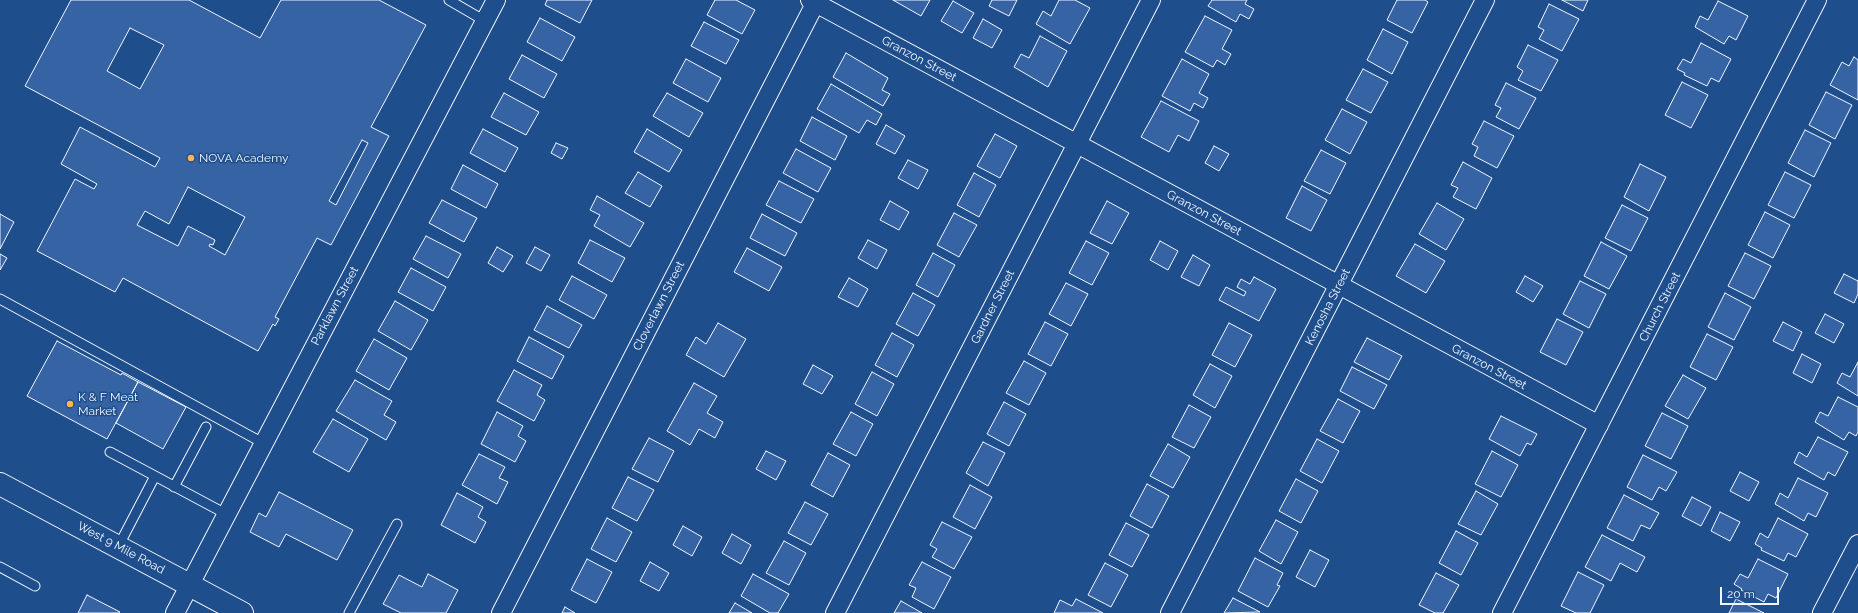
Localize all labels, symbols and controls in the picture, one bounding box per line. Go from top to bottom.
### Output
street label: Granzon Street [879,33,959,85]
place label: NOVA Academy [199,151,289,165]
marker: NOVA Academy [186,153,196,163]
street label: Granzon Street [1164,187,1244,239]
street label: Cloverlawn Street [630,259,688,353]
street label: Parklawn Street [308,264,362,348]
street label: Kenosha Street [1302,266,1354,348]
street label: Gardner Street [968,268,1018,346]
street label: Church Street [1636,270,1684,344]
street label: Granzon Street [1449,341,1529,393]
place label: K & F Meat Market [78,390,138,418]
marker: K & F Meat Market [65,399,75,409]
street label: West 9 Mile Road [75,519,167,577]
scale bar [1722,579,1781,605]
text: 20 m [1727,587,1755,601]

